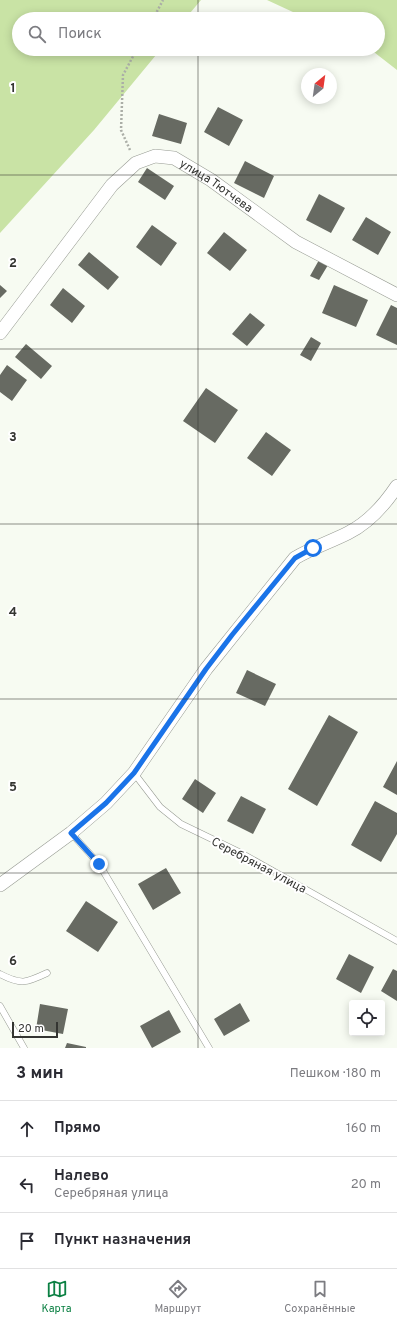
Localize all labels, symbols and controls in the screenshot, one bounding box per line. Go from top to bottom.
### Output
search box [12,12,385,56]
icon: search [26,23,48,45]
text: Поиск [58,25,102,44]
north arrow [301,68,337,104]
text: 1 [10,81,16,97]
street label: улица Тютчева [176,156,256,217]
text: 2 [9,256,17,272]
text: 3 [9,430,17,446]
route start [304,539,322,557]
text: 4 [9,605,17,621]
text: 5 [9,780,17,796]
street label: Серебряная улица [208,834,309,898]
route end [90,855,108,873]
text: 6 [9,954,17,970]
map controls [349,1000,385,1036]
button: locate [349,1000,385,1036]
scale bar [12,1020,58,1039]
text: 20 m [18,1022,44,1036]
text: 3 мин [16,1063,64,1085]
text: Пешком · 180 m [290,1066,381,1082]
icon: ahead [16,1118,38,1140]
text: Прямо [54,1119,101,1138]
text: 160 m [346,1121,381,1137]
text: Налево [54,1167,109,1186]
icon: left [16,1174,38,1196]
text: 20 m [351,1177,381,1193]
text: Серебряная улица [54,1186,168,1202]
icon: arrive [16,1230,38,1252]
text: Пункт назначения [54,1231,191,1250]
tab: Карта [41,1278,72,1316]
tab: Маршрут [154,1278,201,1316]
tab: Сохранённые [284,1278,356,1316]

